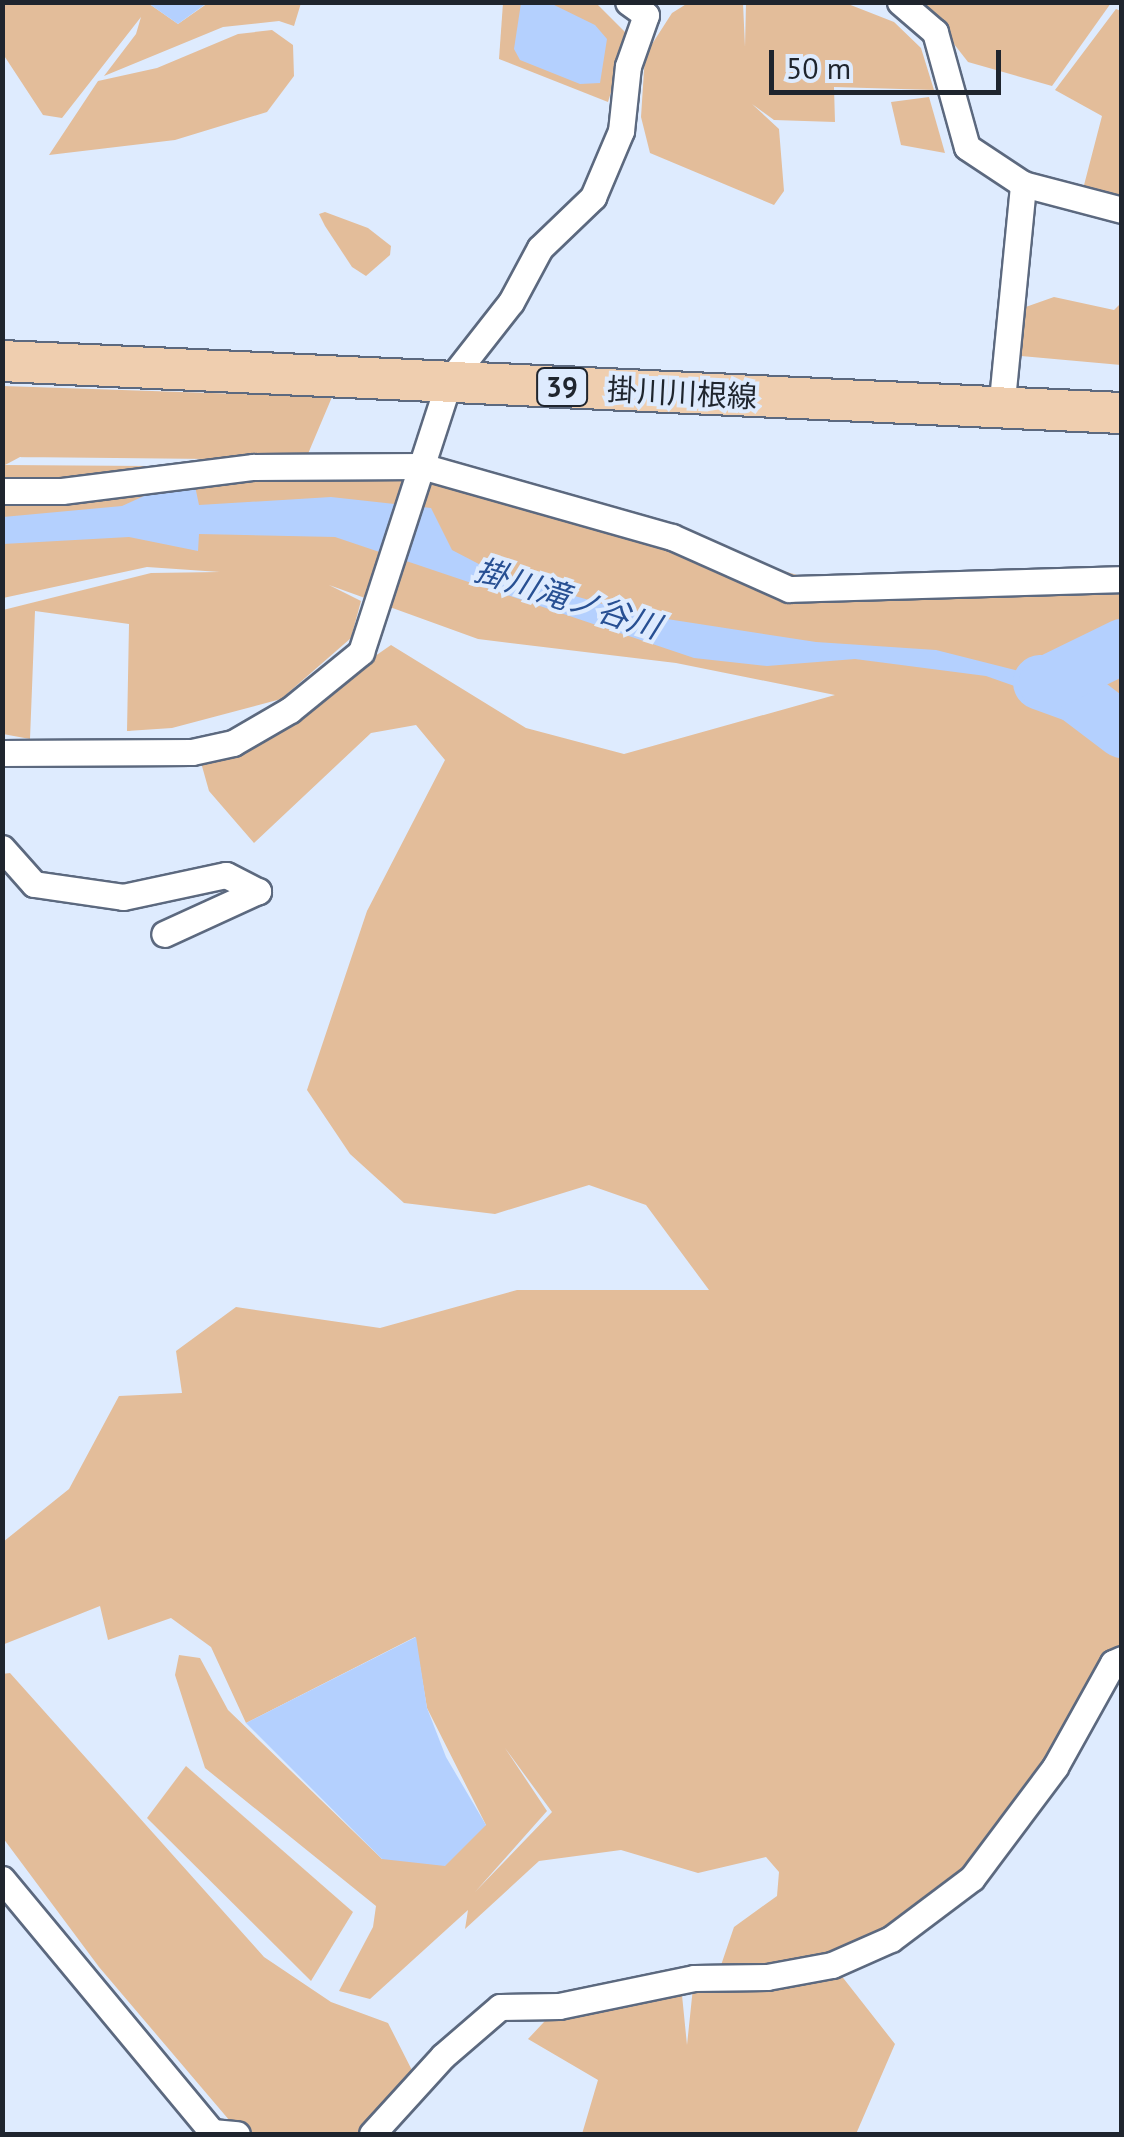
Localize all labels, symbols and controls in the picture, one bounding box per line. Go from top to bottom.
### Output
scale bar [774,30,1006,92]
text: 50 m [786,48,851,87]
road number: 39 [534,364,590,410]
street label: 掛川川根線 [606,371,758,415]
water label: 掛川滝ノ谷川 [471,550,665,646]

